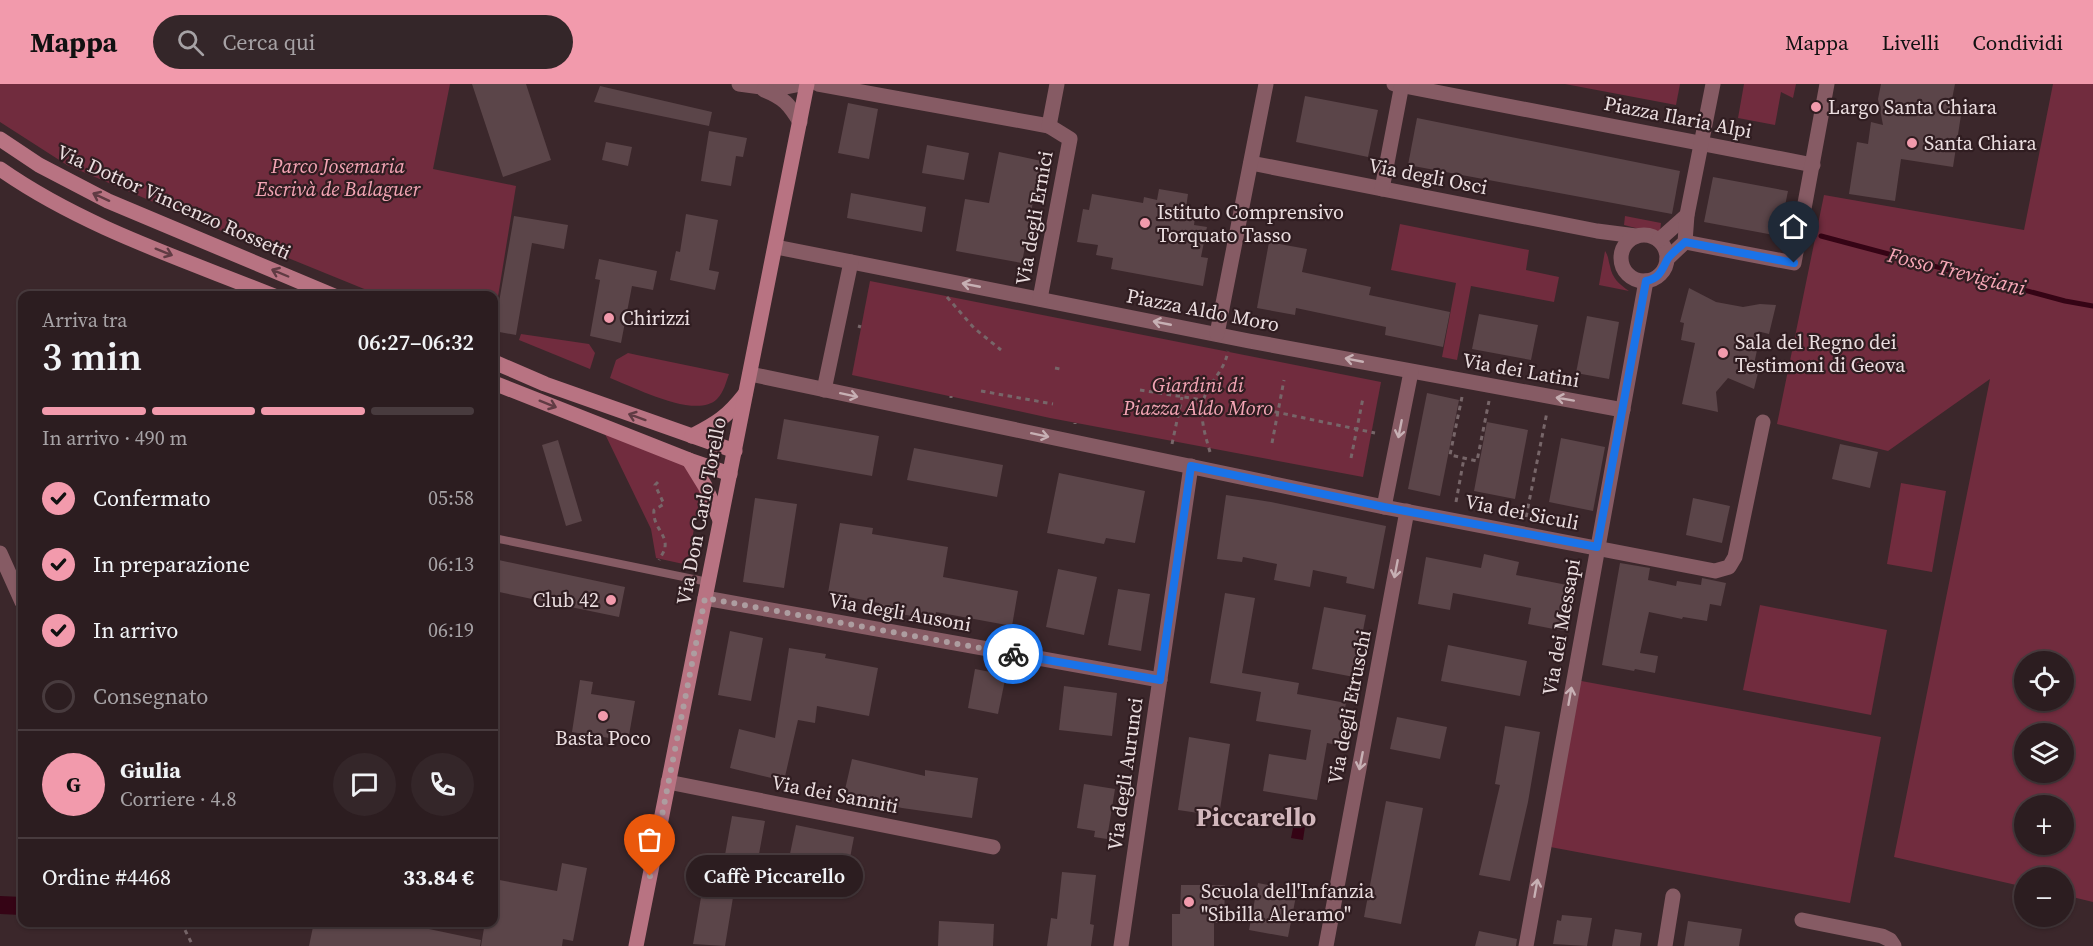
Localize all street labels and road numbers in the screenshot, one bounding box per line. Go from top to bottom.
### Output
street label: Piazza Ilaria Alpi [1602,89,1754,145]
street label: Via Dottor Vincenzo Rossetti [52,138,296,266]
street label: Via degli Ernici [1008,148,1060,288]
street label: Via degli Osci [1366,151,1490,201]
street label: Piazza Aldo Moro [1124,281,1282,339]
street label: Via dei Latini [1460,346,1582,394]
street label: Via Don Carlo Torello [669,415,733,607]
street label: Via dei Siculi [1463,487,1581,537]
street label: Via dei Messapi [1535,556,1587,698]
street label: Via degli Ausoni [827,586,973,638]
street label: Via degli Etruschi [1320,627,1378,787]
street label: Via degli Aurunci [1100,696,1150,852]
street label: Via dei Sanniti [769,768,901,820]

